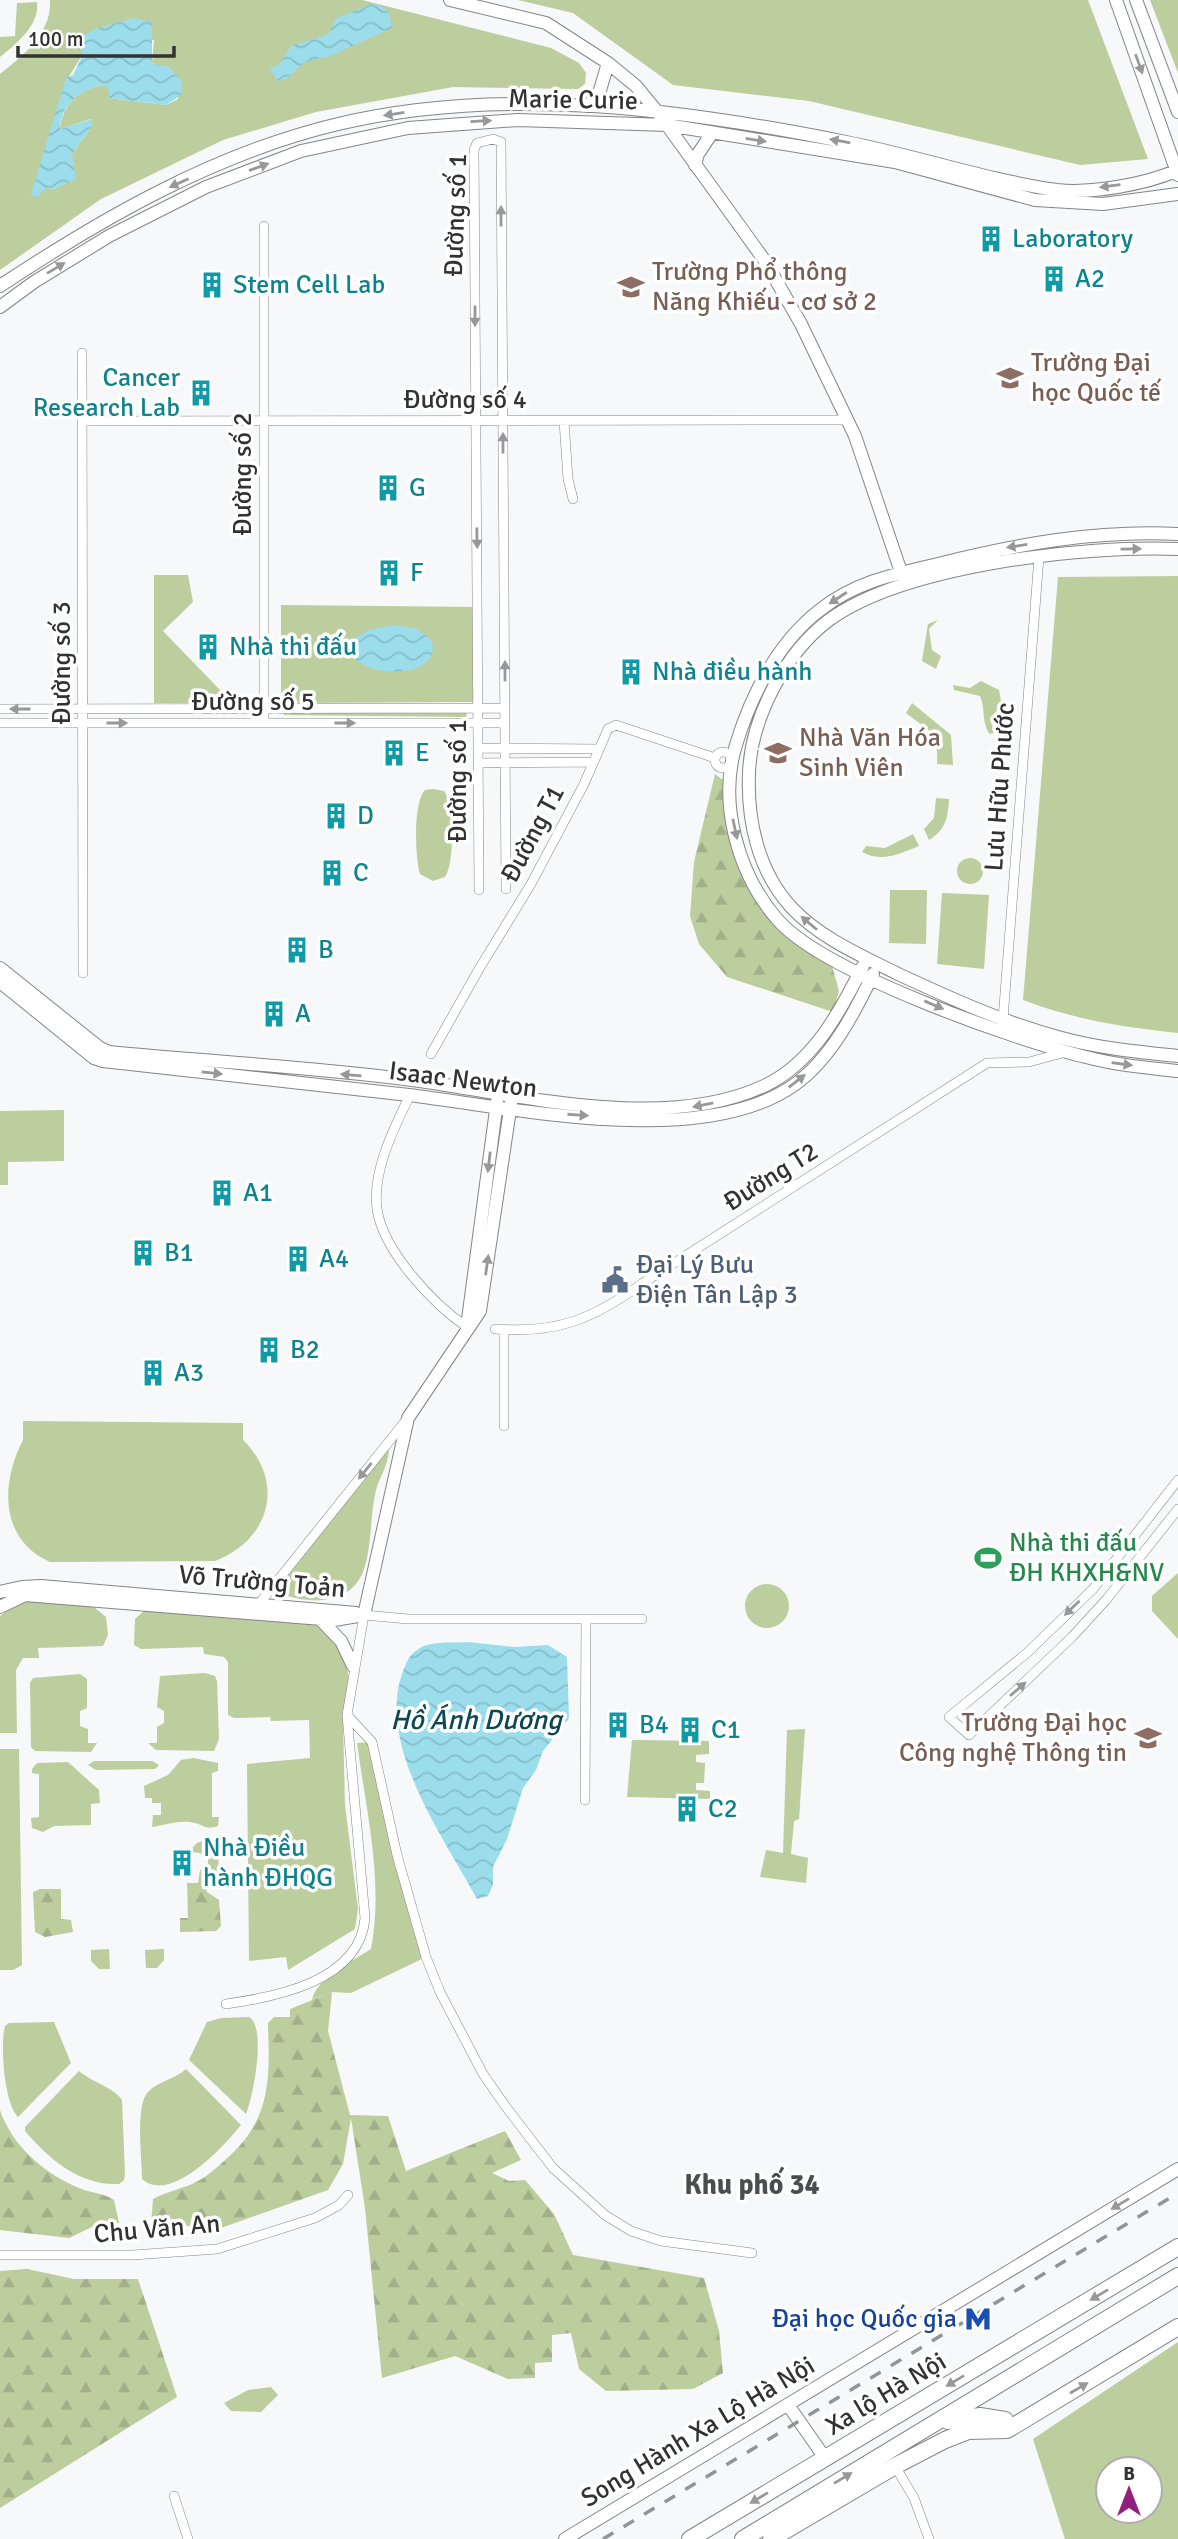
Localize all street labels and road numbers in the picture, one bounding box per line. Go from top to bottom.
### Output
street label: Marie Curie [508,83,638,117]
street label: Đường số 1 [438,153,474,277]
street label: Đường số 4 [403,384,527,416]
street label: Đường số 2 [227,412,259,536]
street label: Đường số 3 [46,601,78,725]
street label: Đường số 5 [191,686,315,718]
street label: Lưu Hữu Phước [978,702,1022,872]
street label: Đường số 1 [442,719,474,843]
street label: Đường T1 [494,780,572,888]
street label: Isaac Newton [387,1055,539,1105]
street label: Đường T2 [718,1135,824,1219]
street label: Võ Trường Toản [177,1559,347,1605]
street label: Chu Văn An [92,2208,222,2250]
street label: Xa lộ Hà Nội [820,2345,952,2443]
street label: Song Hành Xa Lộ Hà Nội [575,2349,821,2515]

